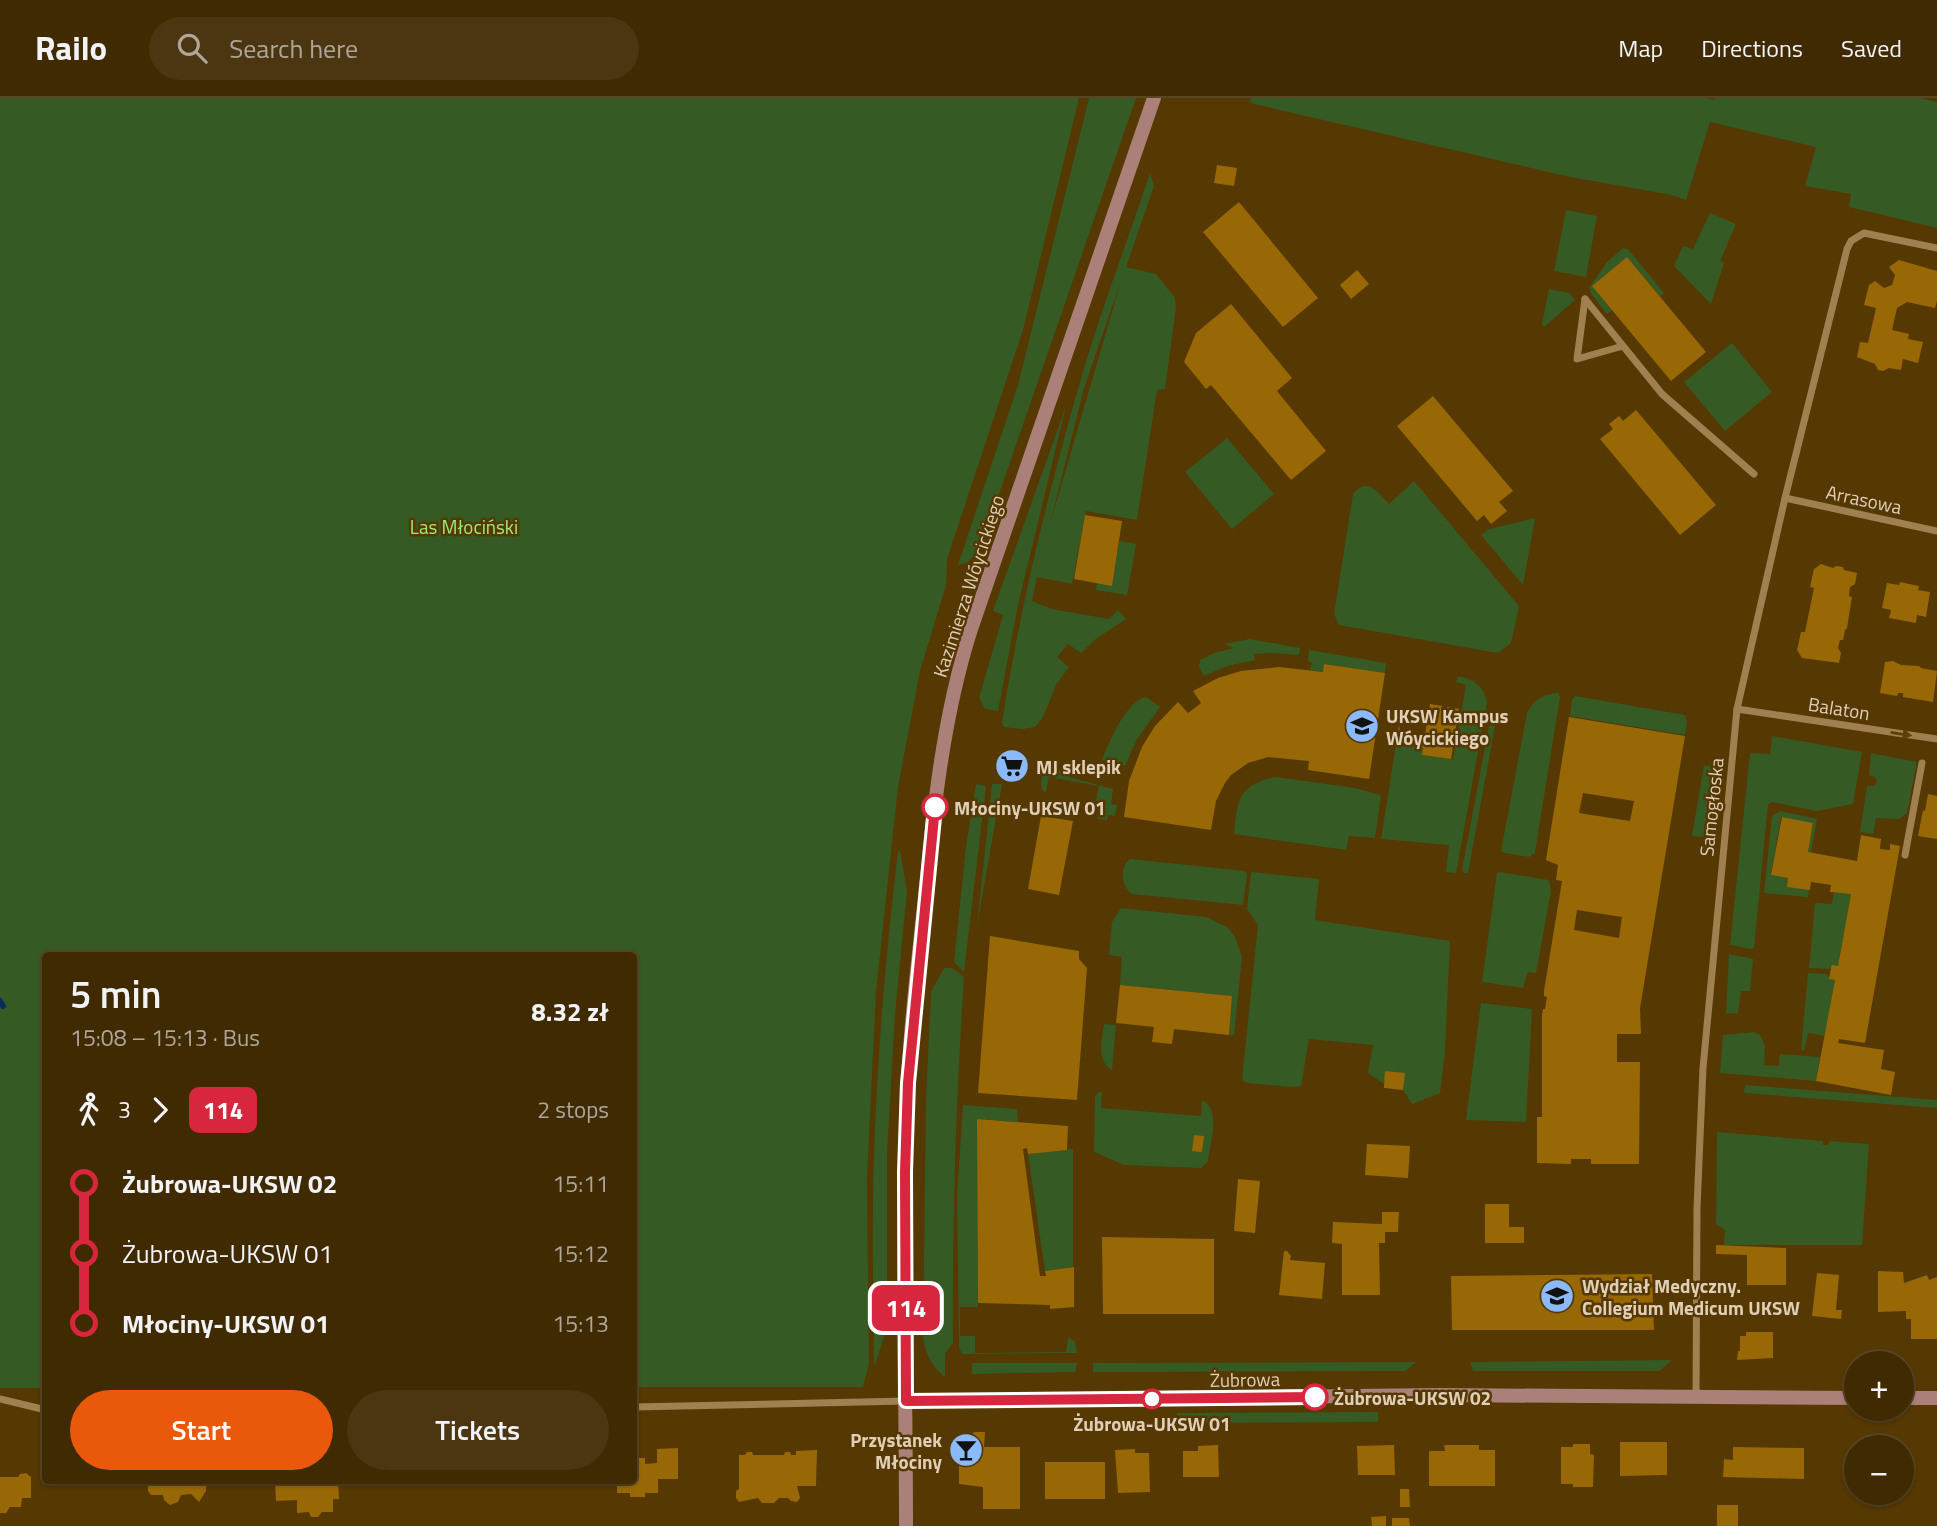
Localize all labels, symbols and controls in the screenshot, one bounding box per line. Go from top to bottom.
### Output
search box [149,17,639,80]
text: Railo [35,23,107,73]
icon: search [173,29,211,67]
text: Search here [229,29,358,68]
text: Map [1618,30,1663,66]
text: Directions [1701,30,1803,66]
text: Saved [1841,30,1902,66]
street label: Arrasowa [1823,477,1905,521]
street label: Kazimierza Wóycickiego [925,491,1011,681]
park label: Las Młociński [410,512,518,541]
street label: Balaton [1806,689,1872,727]
place label: UKSW Kampus Wóycickiego [1386,701,1509,752]
school or university icon: UKSW Kampus Wóycickiego [1343,707,1381,745]
one-way arrow [1890,728,1912,739]
supermarket icon: MJ sklepik [993,747,1031,785]
place label: MJ sklepik [1036,752,1121,781]
street label: Samogłoska [1691,756,1731,858]
place label: Młociny-UKSW 01 [954,793,1106,822]
marker: Młociny-UKSW 01 [922,794,948,820]
text: 5 min [70,965,161,1023]
text: 8.32 zł [531,992,609,1031]
text: 15:08 – 15:13 · Bus [70,1020,260,1055]
icon: walk [70,1091,108,1129]
icon: forward [141,1091,179,1129]
text: 3 [118,1092,131,1127]
text: 114 [203,1092,243,1128]
text: 2 stops [537,1092,609,1127]
text: Żubrowa-UKSW 02 [122,1164,337,1203]
text: 15:11 [552,1166,609,1201]
text: Żubrowa-UKSW 01 [122,1234,333,1273]
text: 15:12 [552,1236,609,1271]
place label: Wydział Medyczny. Collegium Medicum UKSW [1582,1271,1800,1322]
school or university icon: Wydział Medyczny. Collegium Medicum UKSW [1538,1277,1576,1315]
line badge: 114 [866,1285,946,1331]
text: 114 [886,1290,926,1326]
text: Młociny-UKSW 01 [122,1304,330,1343]
text: 15:13 [552,1306,609,1341]
map controls [1844,1351,1914,1505]
button: + [1844,1351,1914,1421]
street label: Żubrowa [1210,1364,1281,1394]
place label: Żubrowa-UKSW 02 [1334,1383,1491,1412]
marker: Żubrowa-UKSW 02 [1302,1384,1328,1410]
marker: Żubrowa-UKSW 01 [1142,1389,1162,1409]
button: Start [70,1390,333,1470]
button: Tickets [347,1390,609,1470]
place label: Żubrowa-UKSW 01 [1073,1409,1231,1438]
place label: Przystanek Młociny [850,1425,942,1476]
bar icon: Przystanek Młociny [947,1431,985,1469]
button: − [1844,1435,1914,1505]

